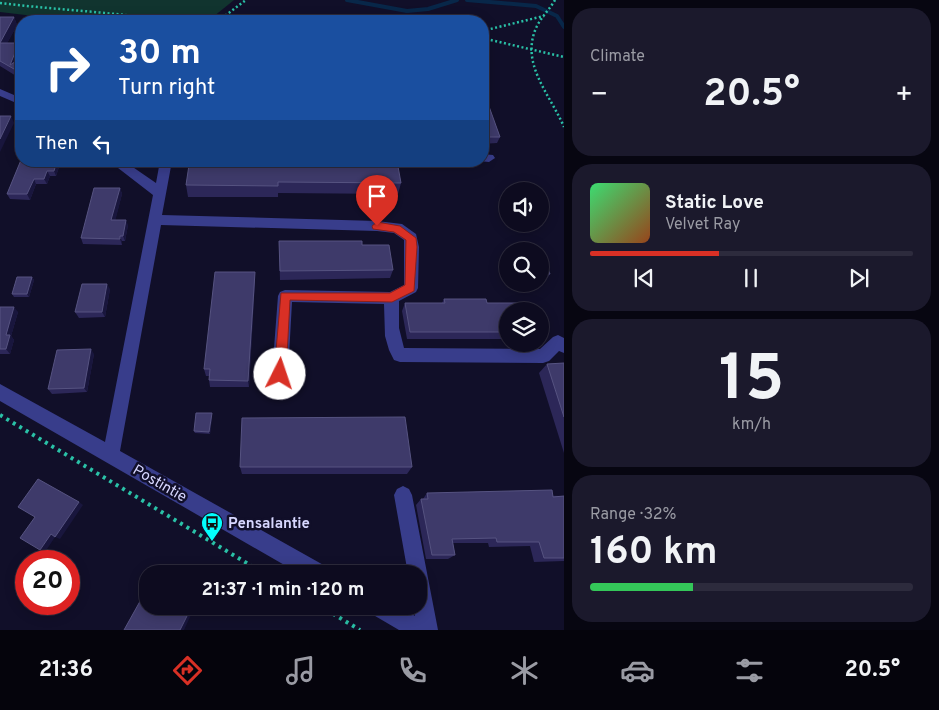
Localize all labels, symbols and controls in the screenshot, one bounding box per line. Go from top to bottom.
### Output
text: 30 m [118,32,201,76]
icon: right [35,35,100,100]
text: Climate [590,47,645,67]
text: 20.5° [703,71,800,120]
text: Turn right [118,75,215,102]
text: − [590,78,608,114]
text: + [895,78,913,114]
icon: left [88,130,116,158]
text: Then [35,132,78,156]
pin [356,175,398,226]
icon: arrive [363,182,391,210]
map controls [499,182,549,352]
button: sound [499,182,549,232]
text: Static Love [665,191,764,215]
text: Velvet Ray [665,215,740,235]
button: search [499,242,549,292]
icon: previous [630,264,658,292]
icon: pause [737,264,765,292]
icon: next [845,264,873,292]
button: layers [499,302,549,352]
text: 15 [719,341,784,423]
position arrow [253,347,305,399]
text: km/h [732,415,771,435]
street label: Postintie [129,461,190,507]
text: Range · 32% [590,505,676,525]
bus stop icon: Pensalantie [200,511,224,542]
place label: Pensalantie [228,515,310,534]
text: 160 km [590,529,718,578]
speed limit sign: 20 [15,550,80,615]
text: 21:37 · 1 min · 120 m [202,578,364,602]
icon: directions [170,653,205,688]
icon: music [283,653,318,688]
icon: phone [395,653,430,688]
icon: climate [507,653,542,688]
icon: car [620,653,655,688]
icon: filters [732,653,767,688]
text: 21:36 [39,657,93,684]
text: 20.5° [844,657,900,684]

